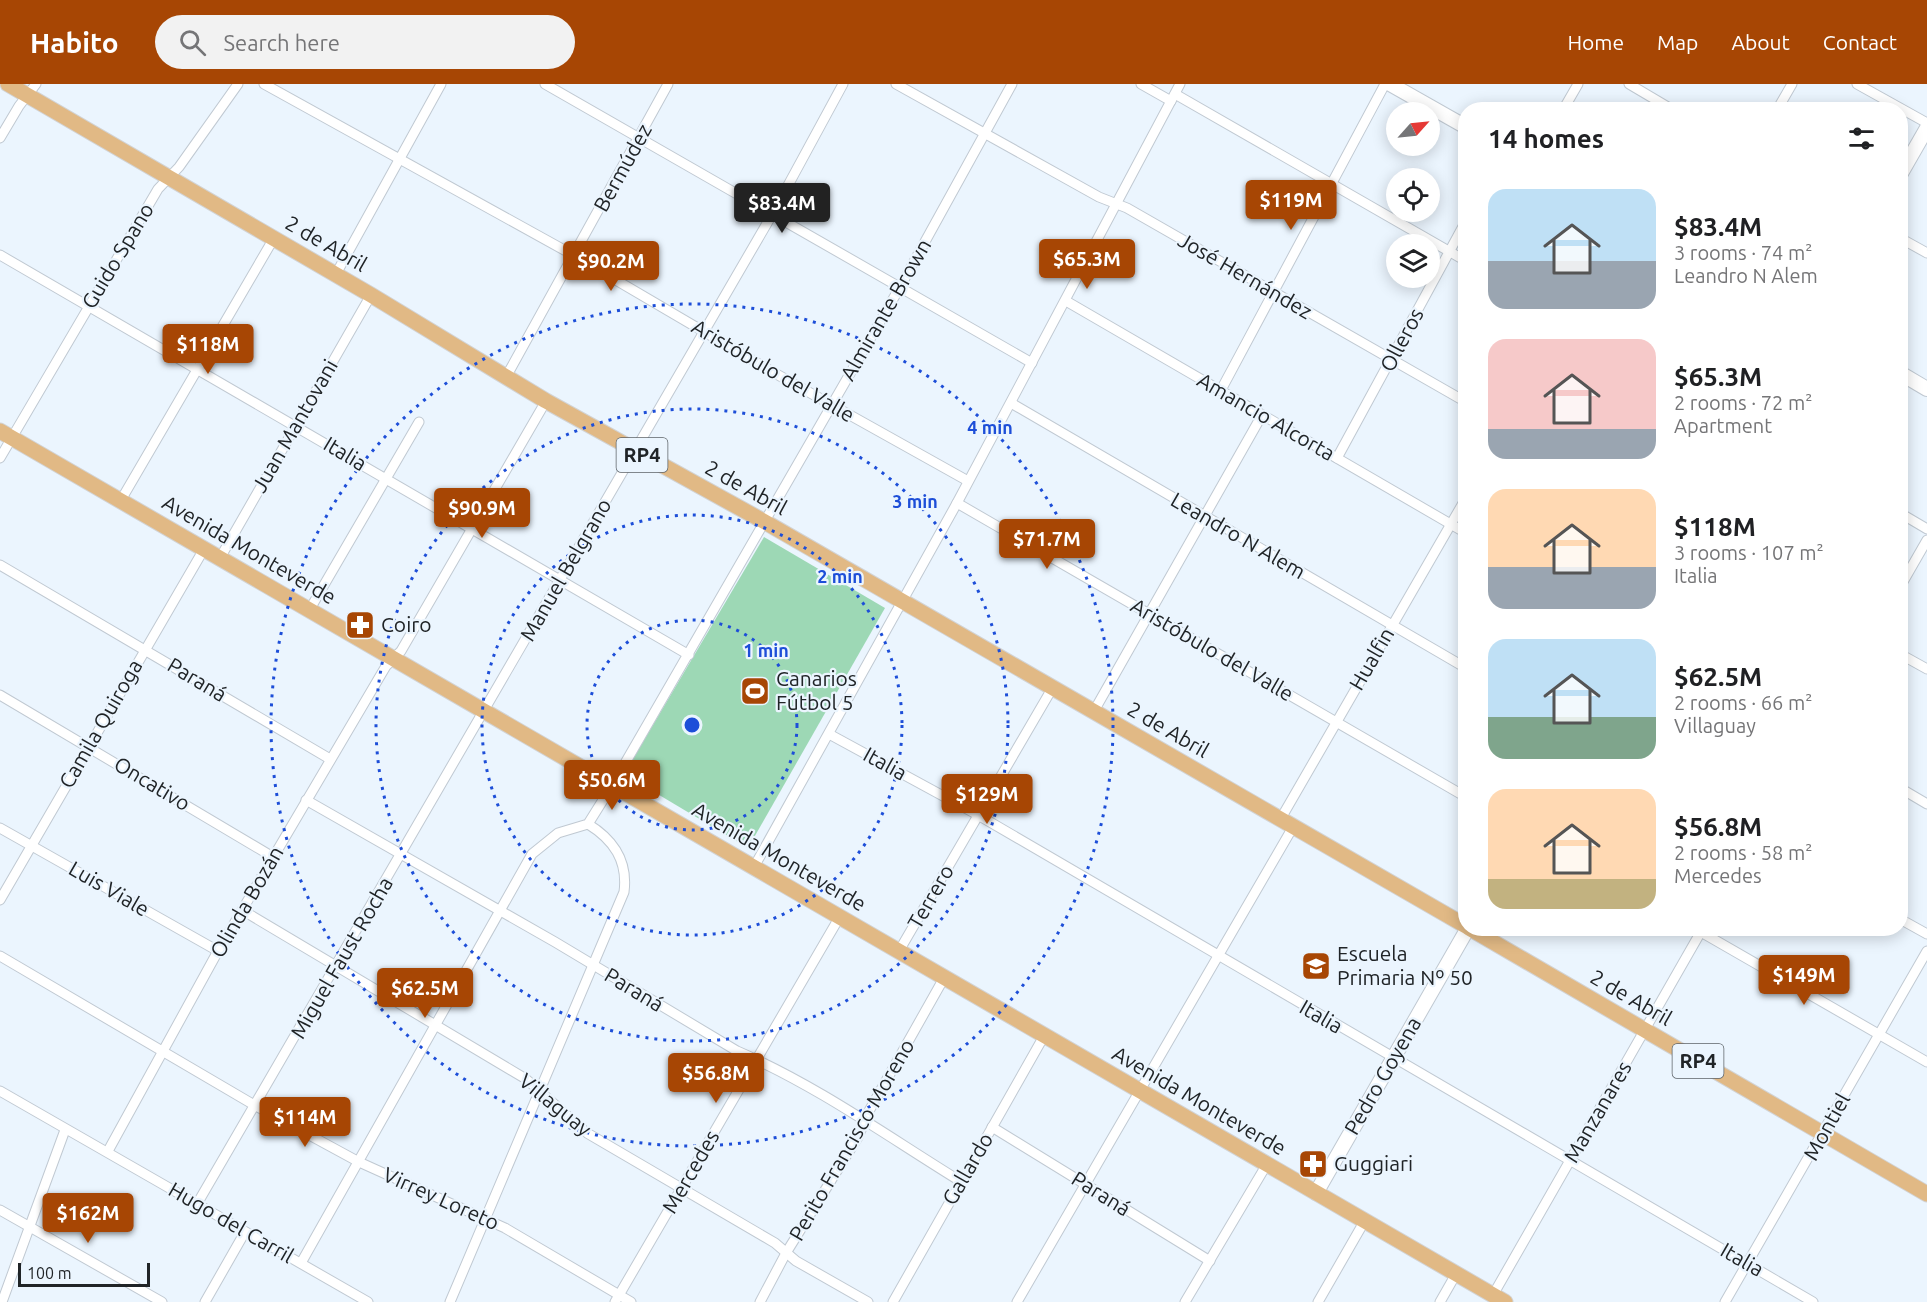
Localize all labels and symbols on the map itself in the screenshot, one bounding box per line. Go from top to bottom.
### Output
north arrow [1386,102,1440,156]
street label: Bermúdez [588,119,656,216]
pin: $119M [1249,180,1333,231]
pin: $83.4M [733,183,831,234]
street label: Guido Spano [76,198,158,313]
street label: 2 de Abril [282,210,371,276]
street label: José Hernández [1174,227,1317,323]
street label: Almirante Brown [835,234,935,385]
pin: $65.3M [1038,239,1136,290]
pin: $90.2M [562,241,660,292]
street label: Olleros [1375,304,1428,375]
street label: Aristóbulo del Valle [688,314,859,426]
pin: $118M [166,324,250,375]
street label: Juan Mantovani [246,355,342,496]
street label: Amancio Alcorta [1194,367,1339,465]
text: 4 min [967,417,1013,437]
street label: Italia [320,431,371,475]
road number: RP4 [616,438,668,472]
street label: 2 de Abril [701,455,792,519]
street label: Leandro N Alem [1167,487,1310,583]
pin: $90.9M [433,488,531,539]
street label: Avenida Monteverde [159,490,340,609]
text: 3 min [892,491,938,511]
street label: Manuel Belgrano [515,494,616,645]
pin: $71.7M [998,519,1096,570]
text: 2 min [817,566,863,586]
street label: Aristóbulo del Valle [1127,593,1298,705]
pharmacy icon: Coiro [344,609,376,641]
place label: Coiro [381,612,431,636]
street label: Hualfin [1344,623,1399,694]
text: 1 min [743,640,789,660]
street label: Paraná [164,652,231,706]
street label: Camila Quiroga [54,655,147,792]
place label: Canarios Fútbol 5 [776,666,857,714]
sports icon: Canarios Fútbol 5 [739,675,771,707]
street label: 2 de Abril [1124,696,1213,762]
centre of rings [682,715,702,735]
street label: Italia [860,742,911,785]
street label: Oncativo [110,751,195,815]
pin: $50.6M [563,760,661,811]
pin: $129M [945,774,1029,825]
street label: Avenida Monteverde [689,797,870,916]
street label: Olinda Bozán [205,842,288,961]
street label: Luis Viale [65,856,154,921]
street label: Terrero [902,860,958,933]
street label: Miguel Faust Rocha [285,873,397,1042]
place label: Escuela Primaria Nº 50 [1337,941,1473,989]
school or university icon: Escuela Primaria Nº 50 [1300,950,1332,982]
pin: $149M [1762,955,1846,1006]
street label: Paraná [601,962,668,1016]
street label: 2 de Abril [1587,964,1676,1030]
pin: $62.5M [376,968,474,1019]
street label: Italia [1296,994,1347,1038]
street label: Pedro Goyena [1339,1012,1425,1139]
street label: Perito Francisco Moreno [784,1034,919,1245]
street label: Avenida Monteverde [1109,1041,1290,1160]
road number: RP4 [1672,1044,1724,1078]
pin: $56.8M [667,1053,765,1104]
street label: Manzanares [1559,1057,1636,1166]
street label: Villaguay [515,1068,597,1141]
street label: Montiel [1798,1089,1854,1164]
pin: $114M [263,1097,347,1148]
street label: Mercedes [657,1126,724,1217]
street label: Gallardo [937,1128,997,1209]
pharmacy icon: Guggiari [1297,1148,1329,1180]
place label: Guggiari [1334,1151,1413,1175]
street label: Virrey Loreto [380,1162,503,1234]
street label: Paraná [1068,1166,1135,1220]
street label: Hugo del Carril [165,1177,298,1268]
pin: $162M [46,1193,130,1244]
street label: Italia [1717,1237,1768,1281]
scale bar [18,1260,150,1288]

